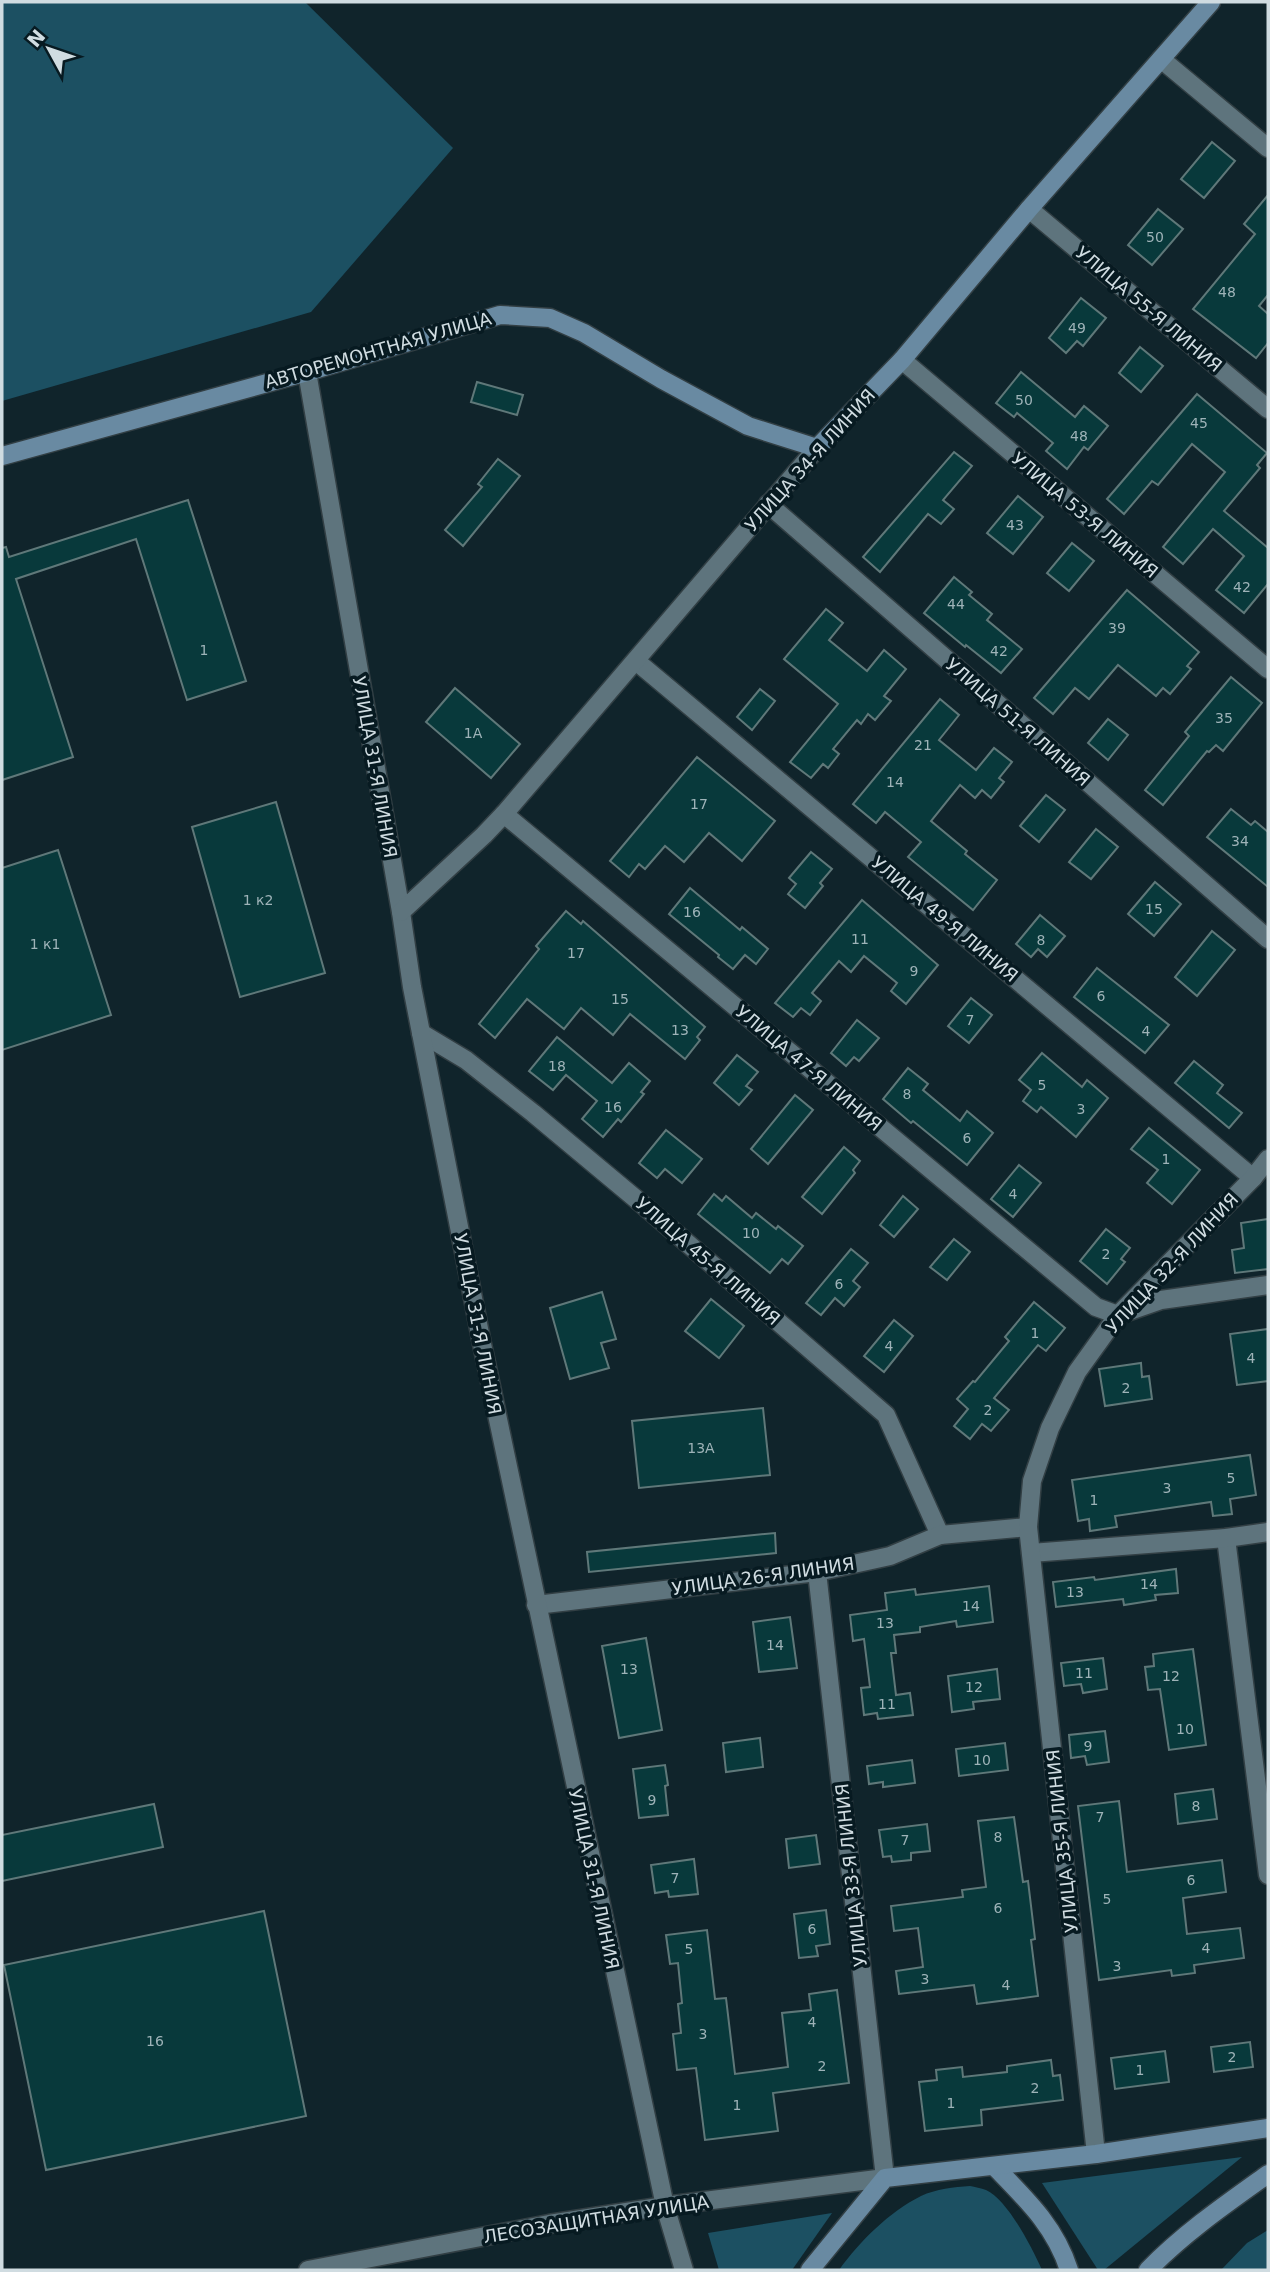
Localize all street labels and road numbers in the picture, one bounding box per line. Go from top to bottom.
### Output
street label: УЛИЦА 55-Я ЛИНИЯ [1072,242,1226,376]
street label: АВТОРЕМОНТНАЯ УЛИЦА [262,307,494,392]
street label: УЛИЦА 34-Я ЛИНИЯ [741,385,879,535]
street label: УЛИЦА 53-Я ЛИНИЯ [1008,448,1162,582]
street label: УЛИЦА 51-Я ЛИНИЯ [942,654,1094,790]
street label: УЛИЦА 31-Я ЛИНИЯ [349,675,401,859]
street label: УЛИЦА 49-Я ЛИНИЯ [868,852,1022,986]
street label: УЛИЦА 47-Я ЛИНИЯ [732,1001,886,1135]
street label: УЛИЦА 32-Я ЛИНИЯ [1102,1189,1242,1337]
street label: УЛИЦА 45-Я ЛИНИЯ [632,1193,784,1329]
street label: УЛИЦА 31-Я ЛИНИЯ [450,1232,506,1416]
street label: УЛИЦА 26-Я ЛИНИЯ [670,1553,856,1599]
street label: УЛИЦА 35-Я ЛИНИЯ [1042,1748,1082,1934]
street label: УЛИЦА 33-Я ЛИНИЯ [831,1782,871,1968]
street label: УЛИЦА 31-Я ЛИНИЯ [565,1787,623,1971]
street label: ЛЕСОЗАЩИТНАЯ УЛИЦА [482,2191,711,2247]

